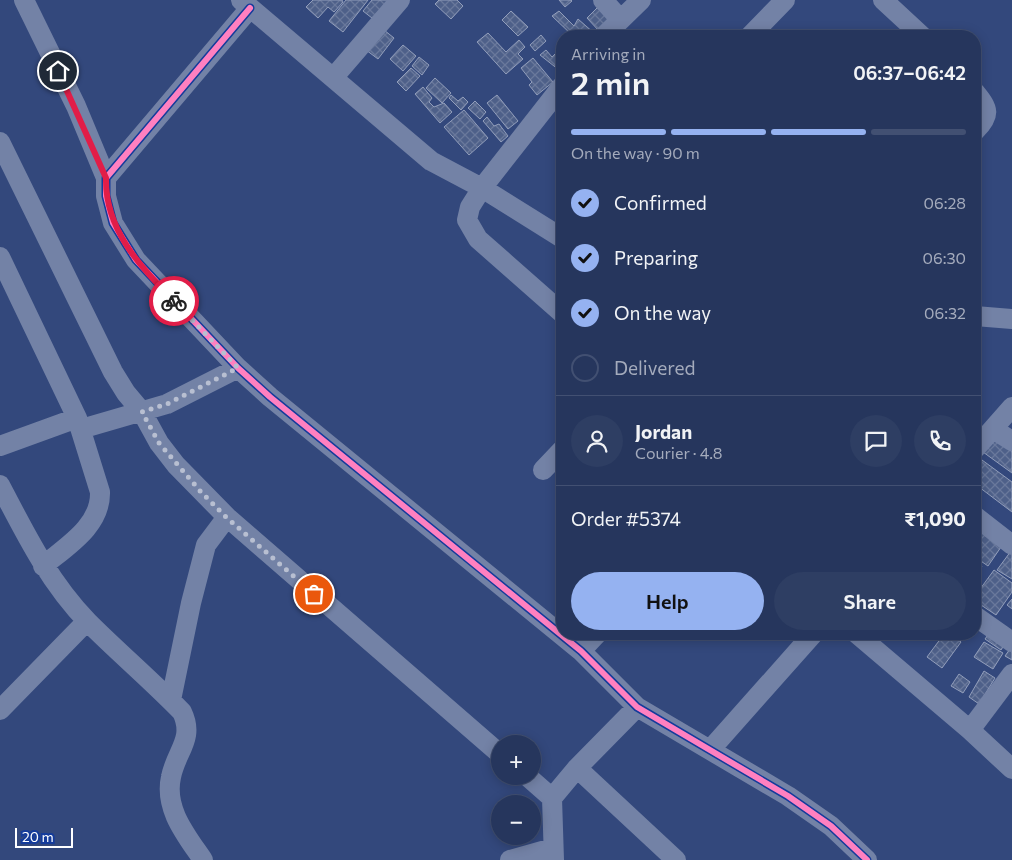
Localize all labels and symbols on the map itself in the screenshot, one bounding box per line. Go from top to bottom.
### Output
pin [37,50,79,92]
courier [149,276,199,326]
pin [293,573,335,615]
scale bar [15,825,72,848]

